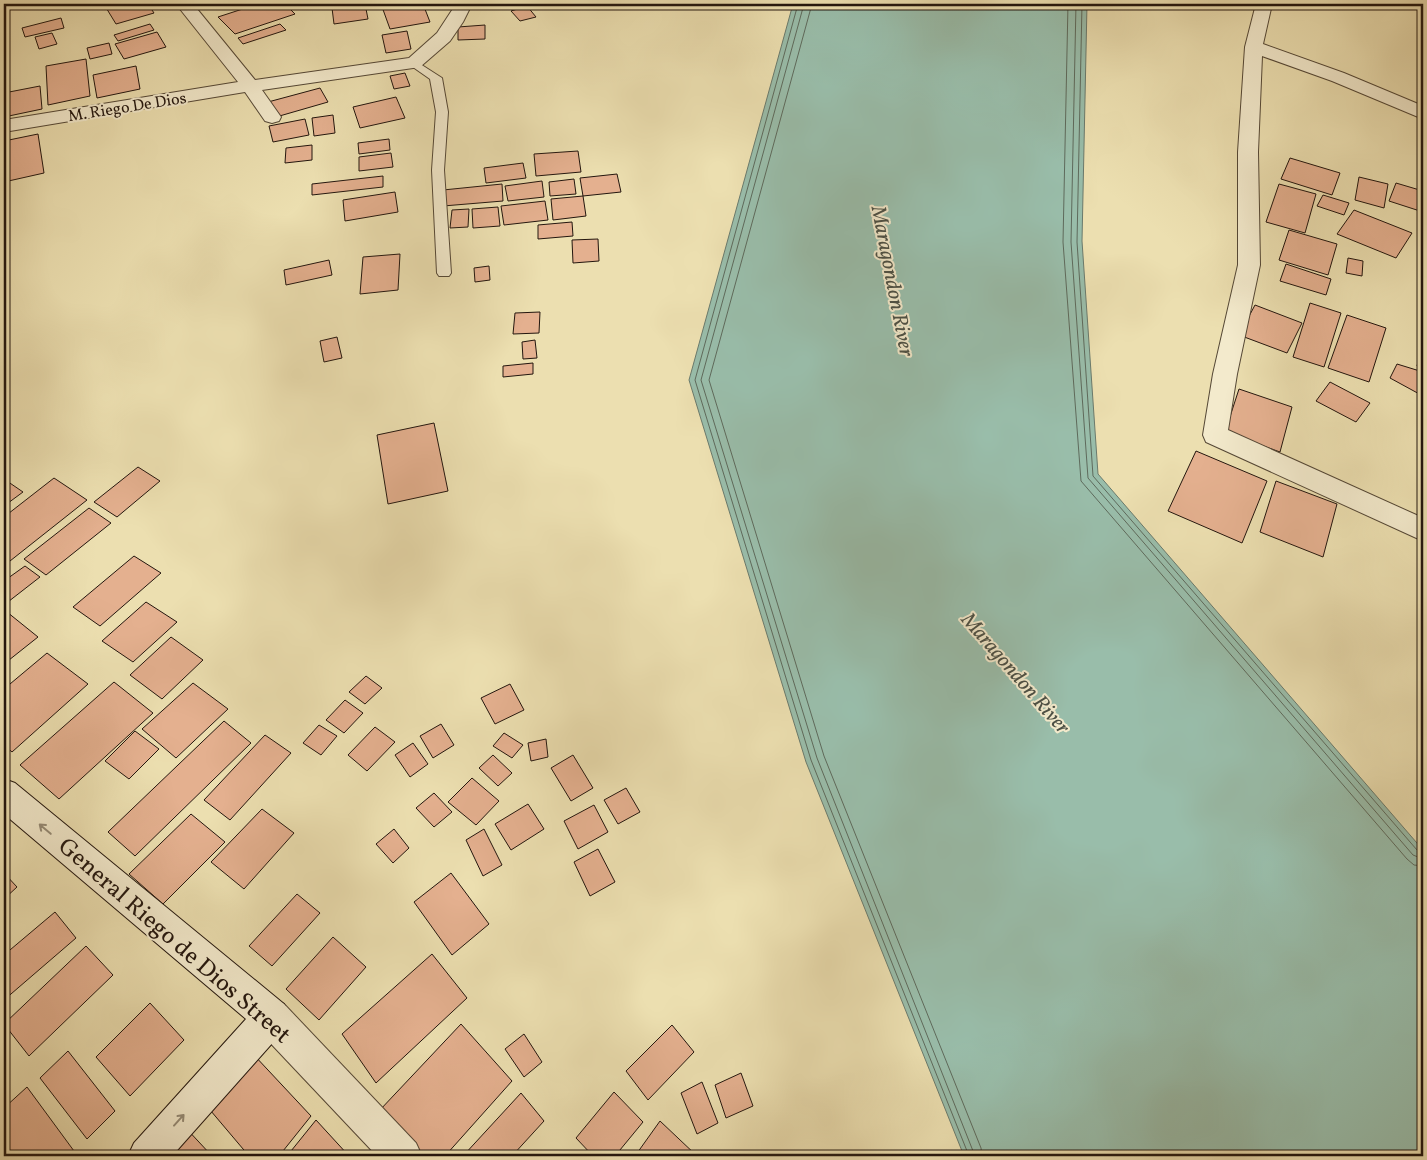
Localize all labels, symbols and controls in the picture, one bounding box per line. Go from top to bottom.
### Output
street label: M. Riego De Dios [67,88,188,128]
water label: Maragondon River [863,203,920,359]
water label: Maragondon River [953,606,1076,741]
one-way arrow [39,823,52,834]
street label: General Riego de Dios Street [50,831,298,1052]
one-way arrow [173,1113,185,1126]

